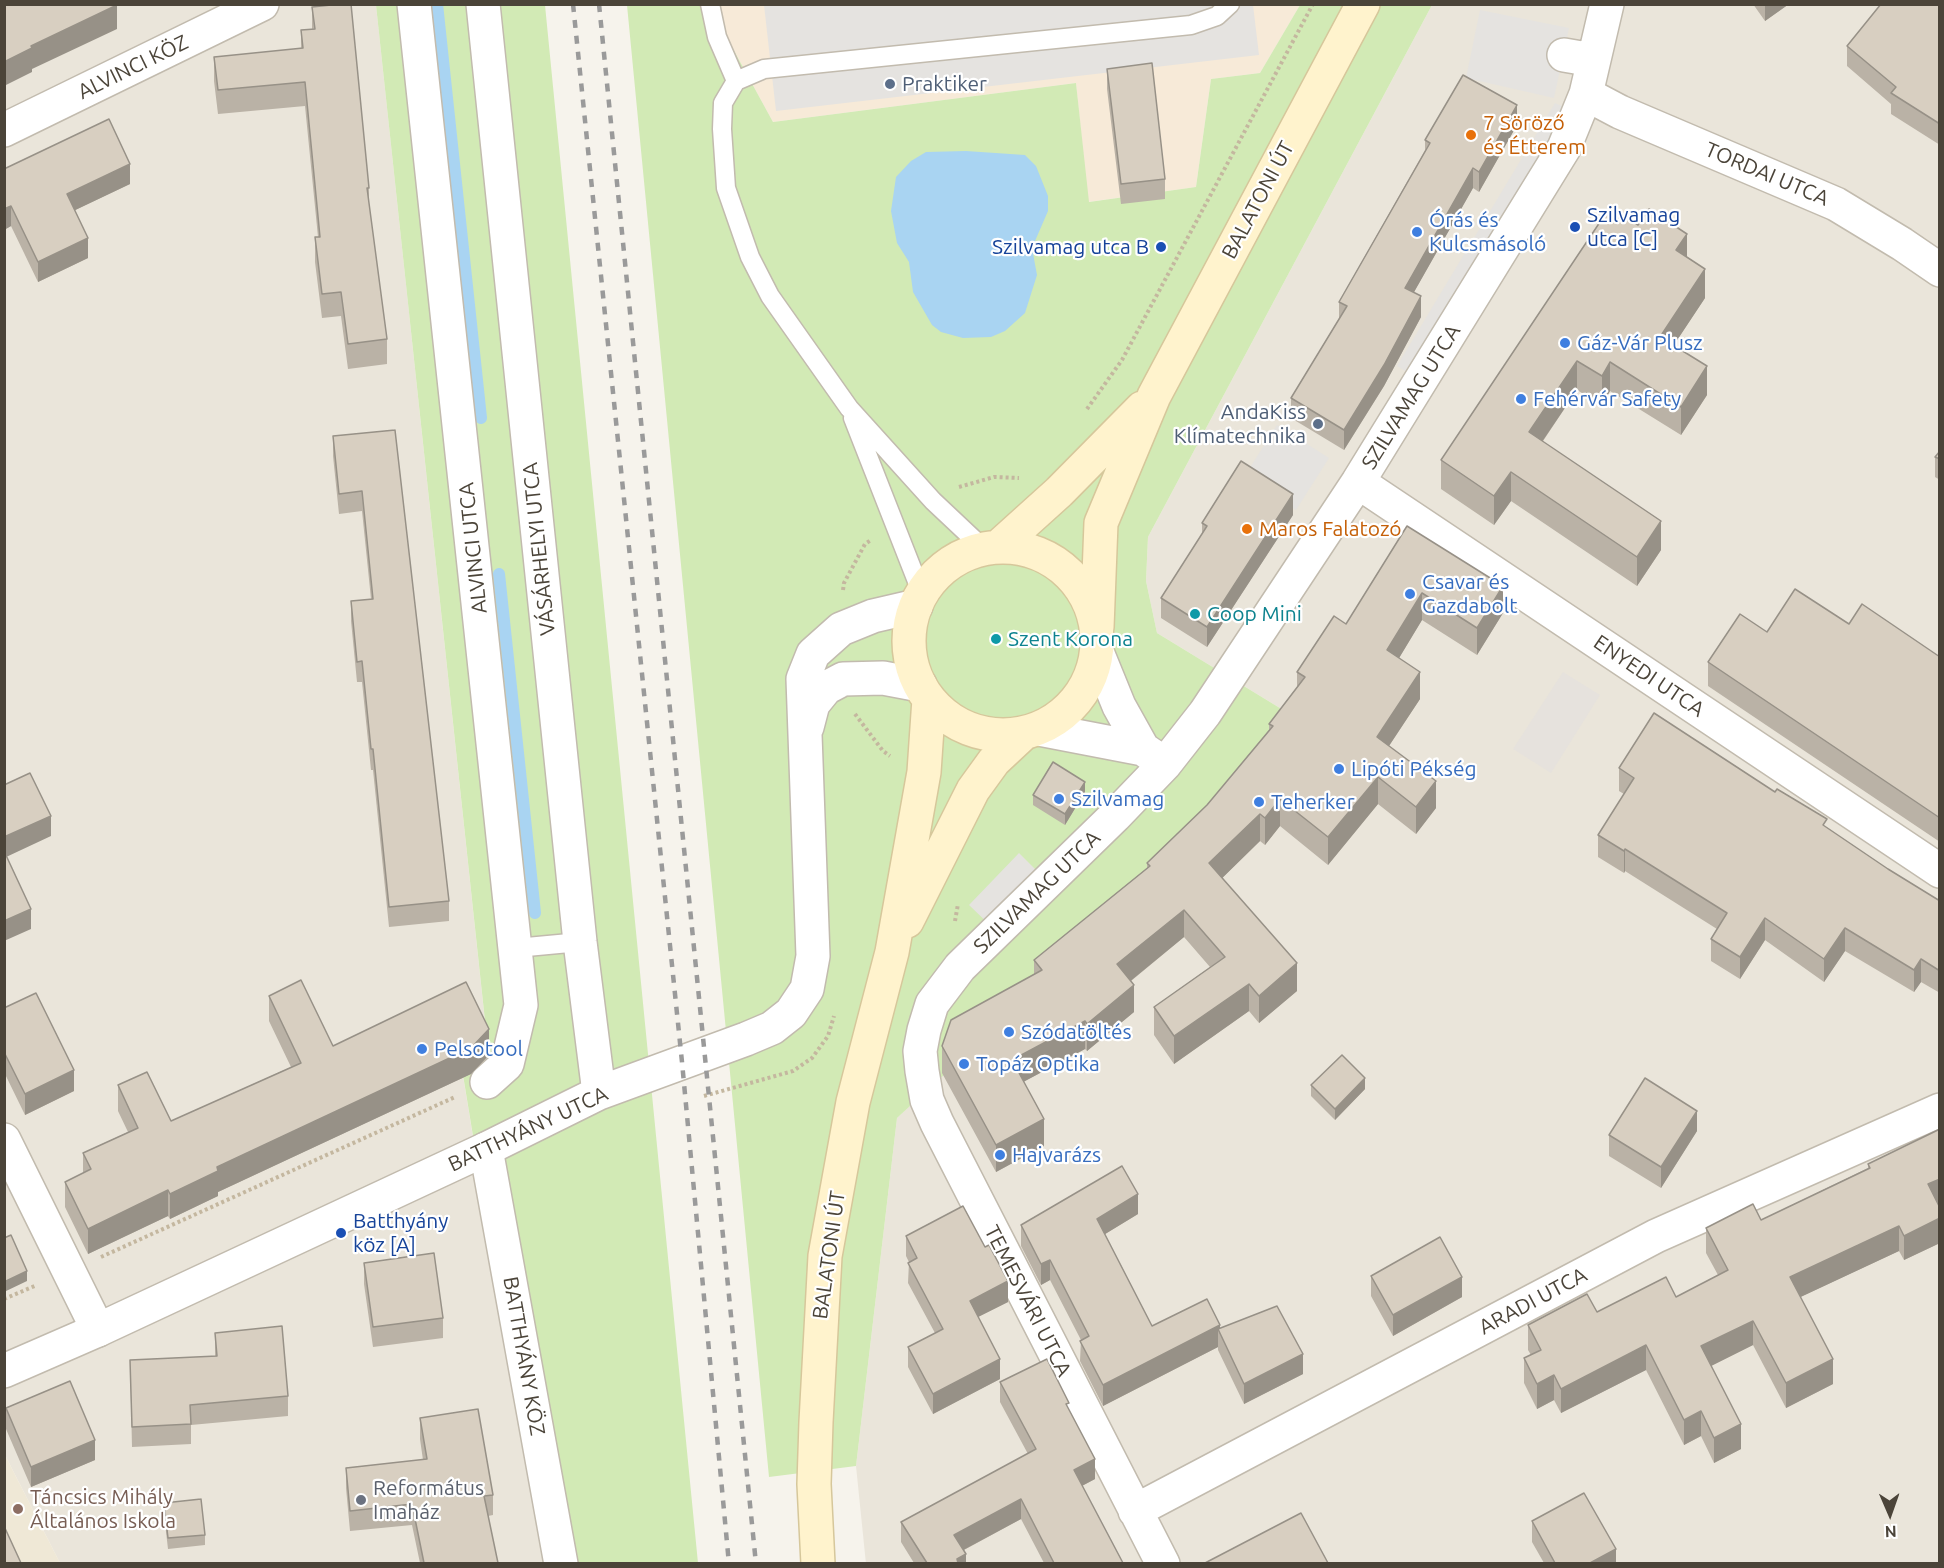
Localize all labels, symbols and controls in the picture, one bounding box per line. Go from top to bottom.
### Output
street label: ALVINCI KÖZ [74,29,192,105]
place label: Praktiker [902,71,987,97]
marker: Praktiker [883,77,897,91]
place label: 7 Söröző és Étterem [1483,110,1586,160]
marker: 7 Söröző és Étterem [1464,128,1478,142]
street label: BALATONI ÚT [1216,137,1300,263]
street label: TORDAI UTCA [1701,137,1833,211]
place label: Szilvamag utca [C] [1587,202,1680,252]
place label: Órás és Kulcsmásoló [1429,207,1546,257]
marker: Szilvamag utca [C] [1568,220,1582,234]
marker: Órás és Kulcsmásoló [1410,225,1424,239]
place label: Szilvamag utca B [992,234,1149,260]
marker: Szilvamag utca B [1154,240,1168,254]
street label: SZILVAMAG UTCA [1356,320,1466,474]
place label: Gáz-Vár Plusz [1577,330,1703,356]
marker: Gáz-Vár Plusz [1558,336,1572,350]
place label: Fehérvár Safety [1533,386,1681,412]
marker: Fehérvár Safety [1514,392,1528,406]
place label: AndaKiss Klímatechnika [1174,399,1306,449]
marker: AndaKiss Klímatechnika [1311,417,1325,431]
street label: VÁSÁRHELYI UTCA [517,461,561,637]
street label: ALVINCI UTCA [454,481,492,615]
place label: Maros Falatozó [1259,516,1402,542]
marker: Maros Falatozó [1240,522,1254,536]
place label: Csavar és Gazdabolt [1422,569,1518,619]
marker: Csavar és Gazdabolt [1403,587,1417,601]
place label: Coop Mini [1207,601,1302,627]
marker: Coop Mini [1188,607,1202,621]
place label: Szent Korona [1008,626,1133,652]
street label: ENYEDI UTCA [1589,630,1709,722]
marker: Szent Korona [989,632,1003,646]
place label: Lipóti Pékség [1351,756,1477,782]
marker: Lipóti Pékség [1332,762,1346,776]
place label: Szilvamag [1071,786,1164,812]
place label: Teherker [1271,789,1355,815]
marker: Szilvamag [1052,792,1066,806]
marker: Teherker [1252,795,1266,809]
street label: SZILVAMAG UTCA [969,825,1105,959]
place label: Szódatöltés [1021,1019,1132,1045]
marker: Szódatöltés [1002,1025,1016,1039]
place label: Pelsotool [434,1036,523,1062]
marker: Pelsotool [415,1042,429,1056]
place label: Topáz Optika [976,1051,1100,1077]
marker: Topáz Optika [957,1057,971,1071]
street label: BATTHYÁNY UTCA [444,1081,612,1177]
place label: Hajvarázs [1012,1142,1101,1168]
marker: Hajvarázs [993,1148,1007,1162]
street label: BALATONI ÚT [808,1189,850,1321]
place label: Batthyány köz [A] [353,1208,448,1258]
street label: TEMESVÁRI UTCA [979,1221,1077,1381]
marker: Batthyány köz [A] [334,1226,348,1240]
street label: ARADI UTCA [1475,1262,1591,1340]
street label: BATTHYÁNY KÖZ [498,1275,550,1437]
place label: Református Imaház [373,1475,484,1525]
place label: Táncsics Mihály Általános Iskola [30,1484,176,1534]
north arrow [1860,1484,1920,1544]
marker: Református Imaház [354,1493,368,1507]
marker: Táncsics Mihály Általános Iskola [11,1502,25,1516]
text: N [1884,1523,1897,1541]

